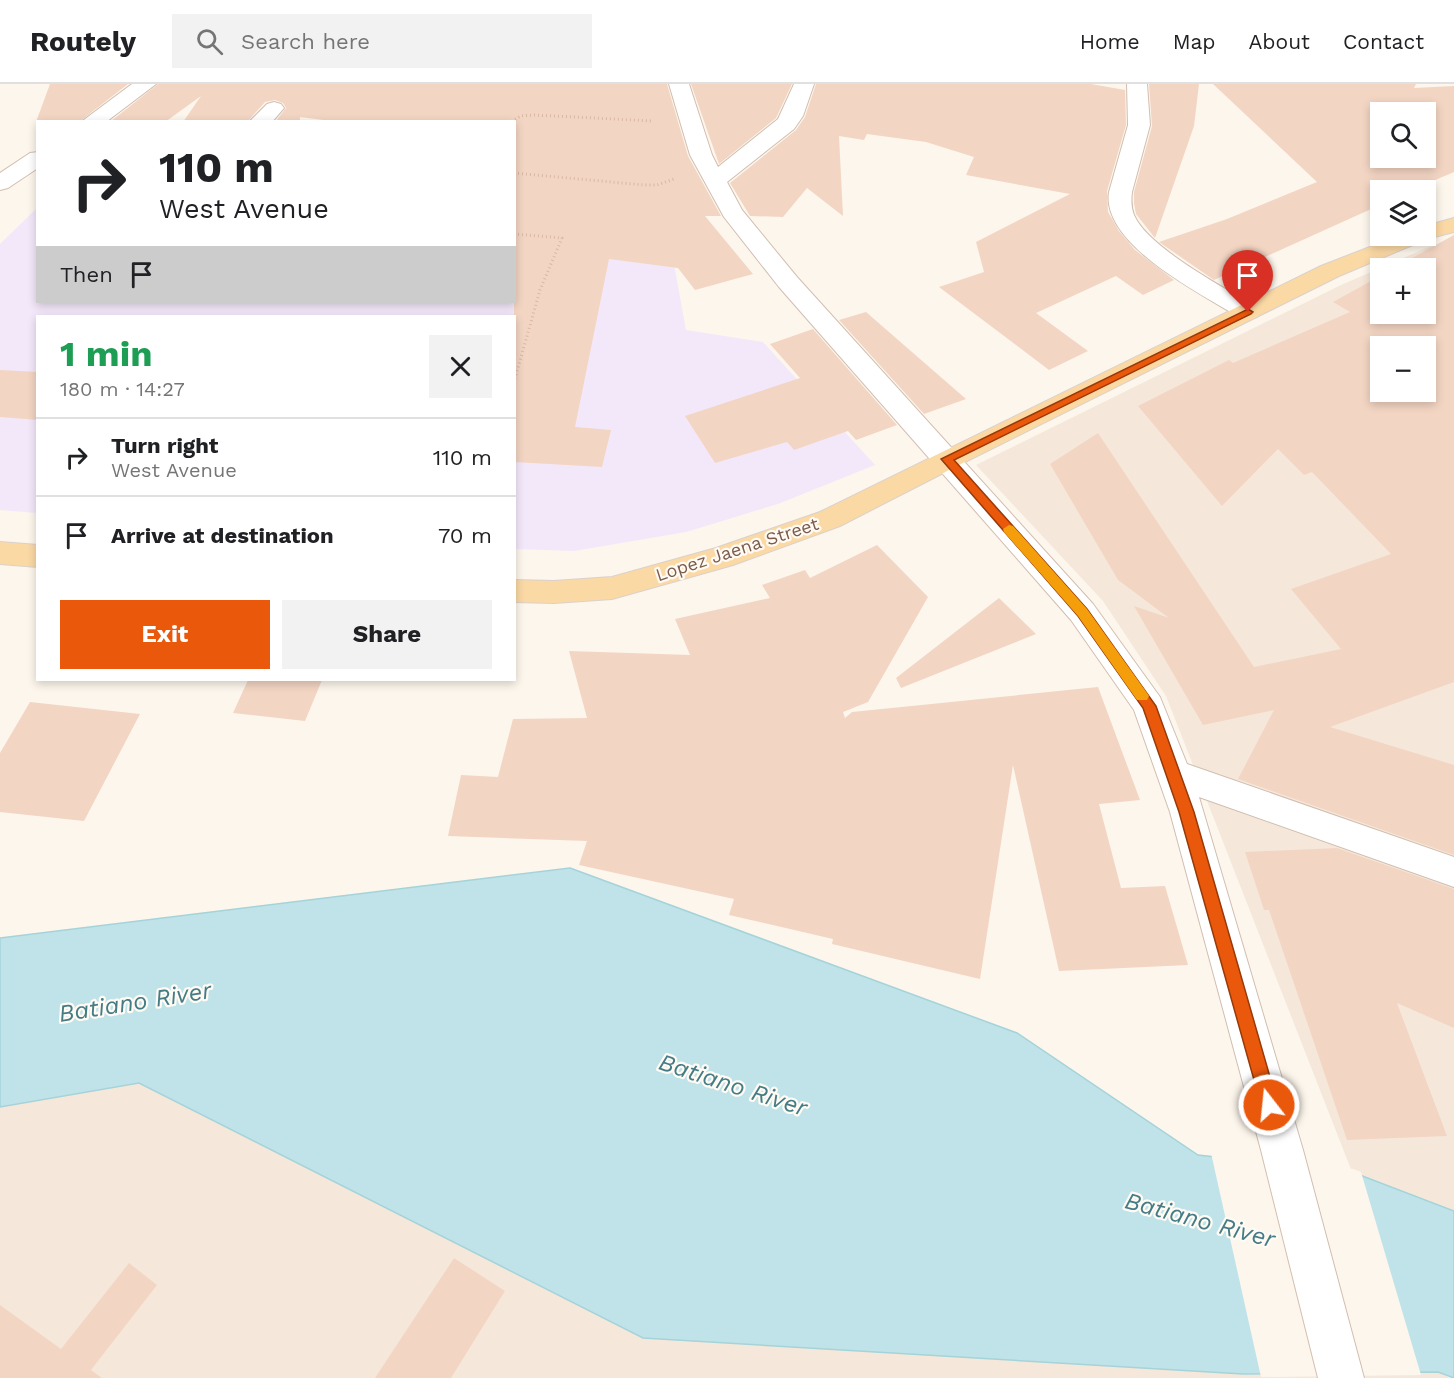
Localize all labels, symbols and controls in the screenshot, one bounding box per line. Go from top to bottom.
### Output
search box [172,14,592,68]
text: Routely [30,25,136,58]
icon: search [193,25,226,58]
text: Search here [241,29,370,54]
text: Home [1080,29,1140,54]
text: Map [1173,29,1216,54]
text: About [1249,29,1310,54]
text: Contact [1343,29,1424,54]
map controls [1370,102,1436,402]
button: search [1370,102,1436,168]
text: 110 m [159,143,274,192]
icon: right [60,144,138,222]
button: layers [1370,180,1436,246]
text: West Avenue [159,193,329,225]
pin [1222,250,1273,312]
icon: arrive [125,258,158,291]
button: + [1370,258,1436,324]
icon: arrive [1231,259,1264,292]
text: Then [60,262,113,287]
text: 1 min [60,333,152,375]
button: close [429,335,492,398]
button: − [1370,336,1436,402]
text: 180 m · 14:27 [60,377,185,401]
text: Turn right [111,433,218,458]
icon: right [60,441,93,474]
text: 110 m [433,445,492,470]
text: West Avenue [111,458,237,482]
street label: Lopez Jaena Street [653,513,821,585]
icon: arrive [60,519,93,552]
text: Arrive at destination [111,523,334,548]
text: 70 m [438,523,492,548]
button: Exit [60,600,270,669]
button: Share [282,600,492,669]
water label: Batiano River [57,976,215,1028]
water label: Batiano River [655,1048,812,1123]
position arrow [1237,1073,1301,1137]
water label: Batiano River [1122,1187,1280,1254]

